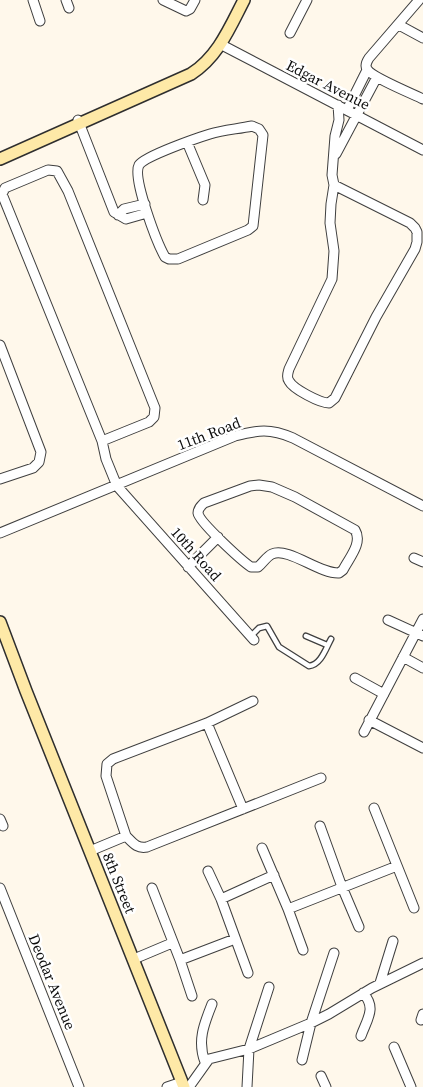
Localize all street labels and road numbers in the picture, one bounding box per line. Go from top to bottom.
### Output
street label: Edgar Avenue [283,54,374,115]
street label: 11th Road [174,412,244,455]
street label: 10th Road [166,522,227,586]
street label: 8th Street [98,849,141,916]
street label: Deodar Avenue [24,931,81,1033]

